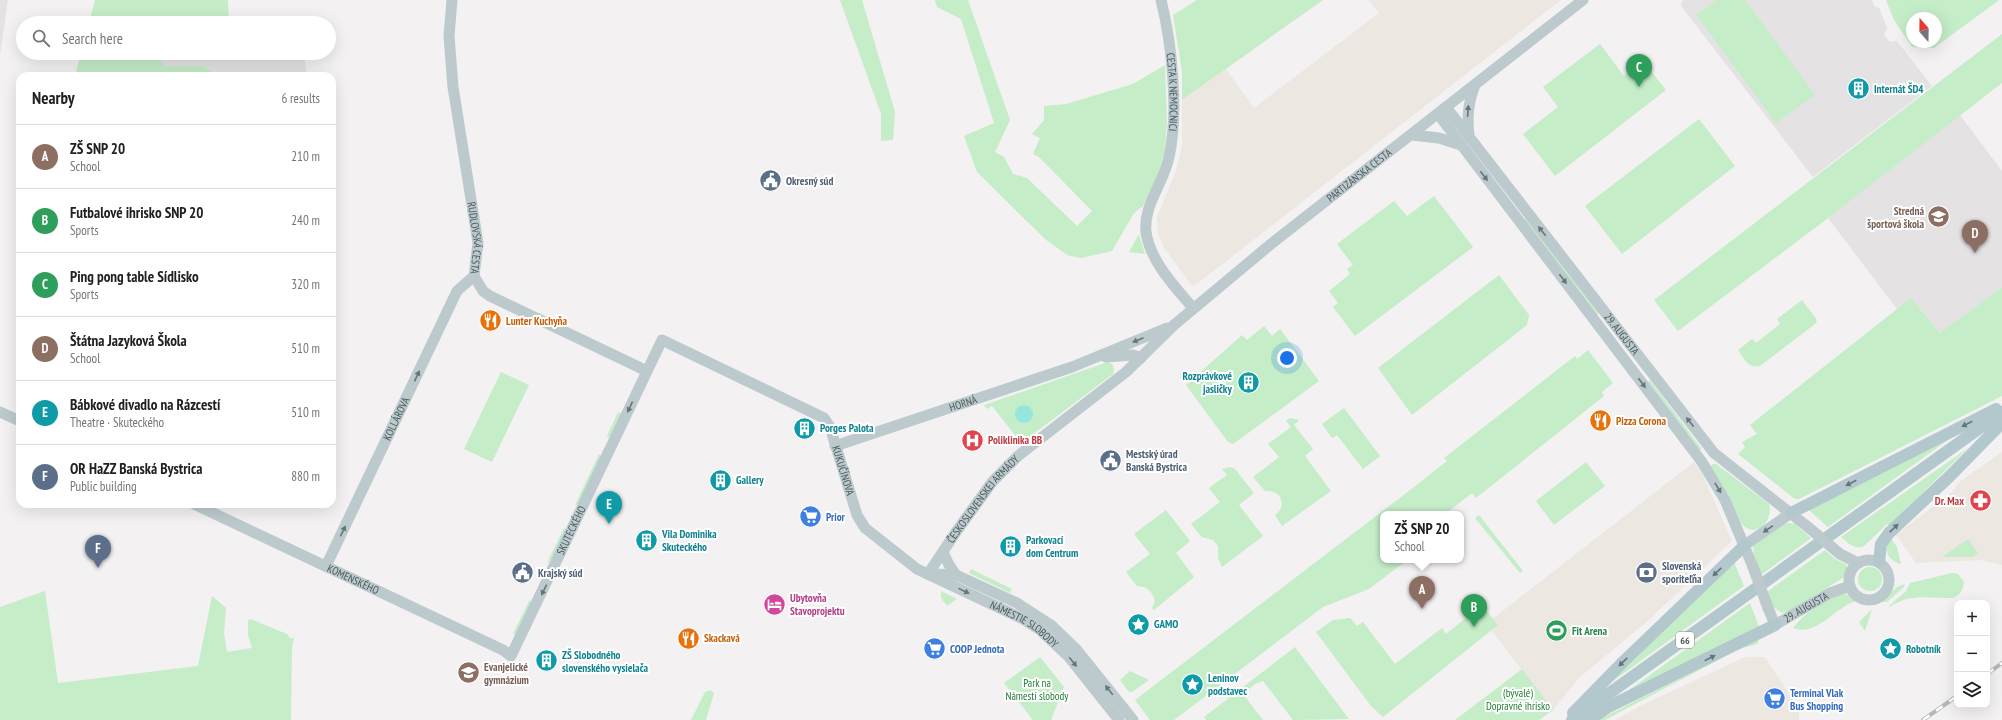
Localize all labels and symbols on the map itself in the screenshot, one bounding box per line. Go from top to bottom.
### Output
north arrow [1906,12,1942,48]
street label: CESTA K NEMOCNICI [1164,52,1181,132]
pin: C [1626,54,1652,87]
building icon: Internát ŠD4 [1845,76,1871,102]
place label: Internát ŠD4 [1874,82,1924,96]
one-way arrow [1464,105,1471,117]
street label: PARTIZÁNSKA CESTA [1324,145,1395,205]
public building icon: Okresný súd [758,168,784,194]
one-way arrow [1480,170,1489,181]
place label: Okresný súd [786,174,833,188]
street label: RUDLOVSKÁ CESTA [464,201,485,276]
place label: Stredná športová škola [1867,204,1924,231]
school or university icon: Stredná športová škola [1926,204,1952,230]
pin: D [1962,220,1988,253]
one-way arrow [1538,225,1546,236]
one-way arrow [1559,274,1567,285]
restaurant icon: Lunter Kuchyňa [477,308,503,334]
street label: 29. AUGUSTA [1601,310,1643,358]
place label: Lunter Kuchyňa [506,314,567,328]
one-way arrow [1132,338,1144,344]
your location [1277,348,1297,368]
place label: Rozprávkové jasličky [1183,369,1233,396]
building icon: Rozprávkové jasličky [1235,369,1261,395]
one-way arrow [414,370,420,382]
one-way arrow [1637,378,1645,388]
street label: HORNÁ [947,392,979,414]
street label: KOLLÁROVA [380,394,413,443]
one-way arrow [627,401,633,412]
restaurant icon: Pizza Corona [1588,408,1614,434]
place label: Pizza Corona [1616,414,1666,428]
building icon: Porges Palota [791,415,817,441]
one-way arrow [1686,417,1695,428]
place label: Porges Palota [820,421,874,435]
one-way arrow [1961,421,1973,427]
hospital icon: Poliklinika BB [960,427,986,453]
place label: Poliklinika BB [988,433,1043,447]
street label: KUKUČÍNOVA [829,444,858,498]
public building icon: Mestský úrad Banská Bystrica [1097,447,1123,473]
place label: Mestský úrad Banská Bystrica [1126,447,1187,474]
street label: ČESKOSLOVENSKEJ ARMÁDY [944,452,1022,546]
building icon: Gallery [707,467,733,493]
place label: Gallery [736,473,764,487]
one-way arrow [1846,479,1857,486]
one-way arrow [1714,483,1722,493]
pharmacy icon: Dr. Max [1967,488,1993,514]
pin: E [596,491,622,524]
place label: Dr. Max [1935,494,1964,508]
street label: SKUTECKÉHO [553,504,589,557]
supermarket icon: Prior [797,504,823,530]
place label: Prior [826,510,846,524]
one-way arrow [1889,523,1899,533]
one-way arrow [340,525,346,537]
one-way arrow [1763,525,1773,533]
building icon: Vila Dominika Skuteckého [634,527,660,553]
place label: Vila Dominika Skuteckého [661,527,717,554]
building icon: Parkovací dom Centrum [997,533,1023,559]
place label: Parkovací dom Centrum [1026,533,1078,560]
pin: F [85,535,111,568]
bank icon: Slovenská sporiteľňa [1634,559,1660,585]
place label: Slovenská sporiteľňa [1662,559,1702,586]
public building icon: Krajský súd [509,560,535,586]
street label: KOMENSKÉHO [325,561,381,597]
place label: Krajský súd [538,566,582,580]
one-way arrow [1712,567,1722,577]
pin: A [1409,576,1435,609]
one-way arrow [541,584,547,595]
one-way arrow [958,588,969,594]
street label: 29. AUGUSTA [1781,588,1831,626]
hotel icon: Ubytovňa Stavoprojektu [761,591,787,617]
place label: Ubytovňa Stavoprojektu [790,591,845,618]
pin: B [1461,594,1487,627]
street label: NÁMESTIE SLOBODY [988,597,1061,651]
place icon: GAMO [1125,611,1151,637]
place label: GAMO [1154,617,1178,631]
sports icon: Fit Arena [1543,618,1569,644]
place label: Fit Arena [1572,624,1608,638]
restaurant icon: Skackavá [675,625,701,651]
place label: Skackavá [704,631,740,645]
road number: 66 [1676,632,1694,648]
supermarket icon: COOP Jednota [922,636,948,662]
place icon: Robotník [1877,636,1903,662]
place label: COOP Jednota [950,642,1005,656]
place label: Robotník [1906,642,1941,656]
building icon: ZŠ Slobodného slovenského vysielača [534,648,560,674]
place label: ZŠ Slobodného slovenského vysielača [562,648,649,675]
one-way arrow [1704,655,1716,661]
one-way arrow [1069,656,1077,667]
one-way arrow [1618,657,1628,667]
school or university icon: Evanjelické gymnázium [456,660,482,686]
place label: Evanjelické gymnázium [484,660,529,687]
place icon: Leninov podstavec [1179,671,1205,697]
place label: Leninov podstavec [1208,671,1247,698]
park label: Park na Námestí slobody [1006,676,1069,703]
one-way arrow [1105,684,1113,695]
park label: (bývalé) Dopravné ihrisko [1486,686,1550,713]
supermarket icon: Terminal Vlak Bus Shopping [1761,686,1787,712]
place label: Terminal Vlak Bus Shopping [1790,686,1844,713]

